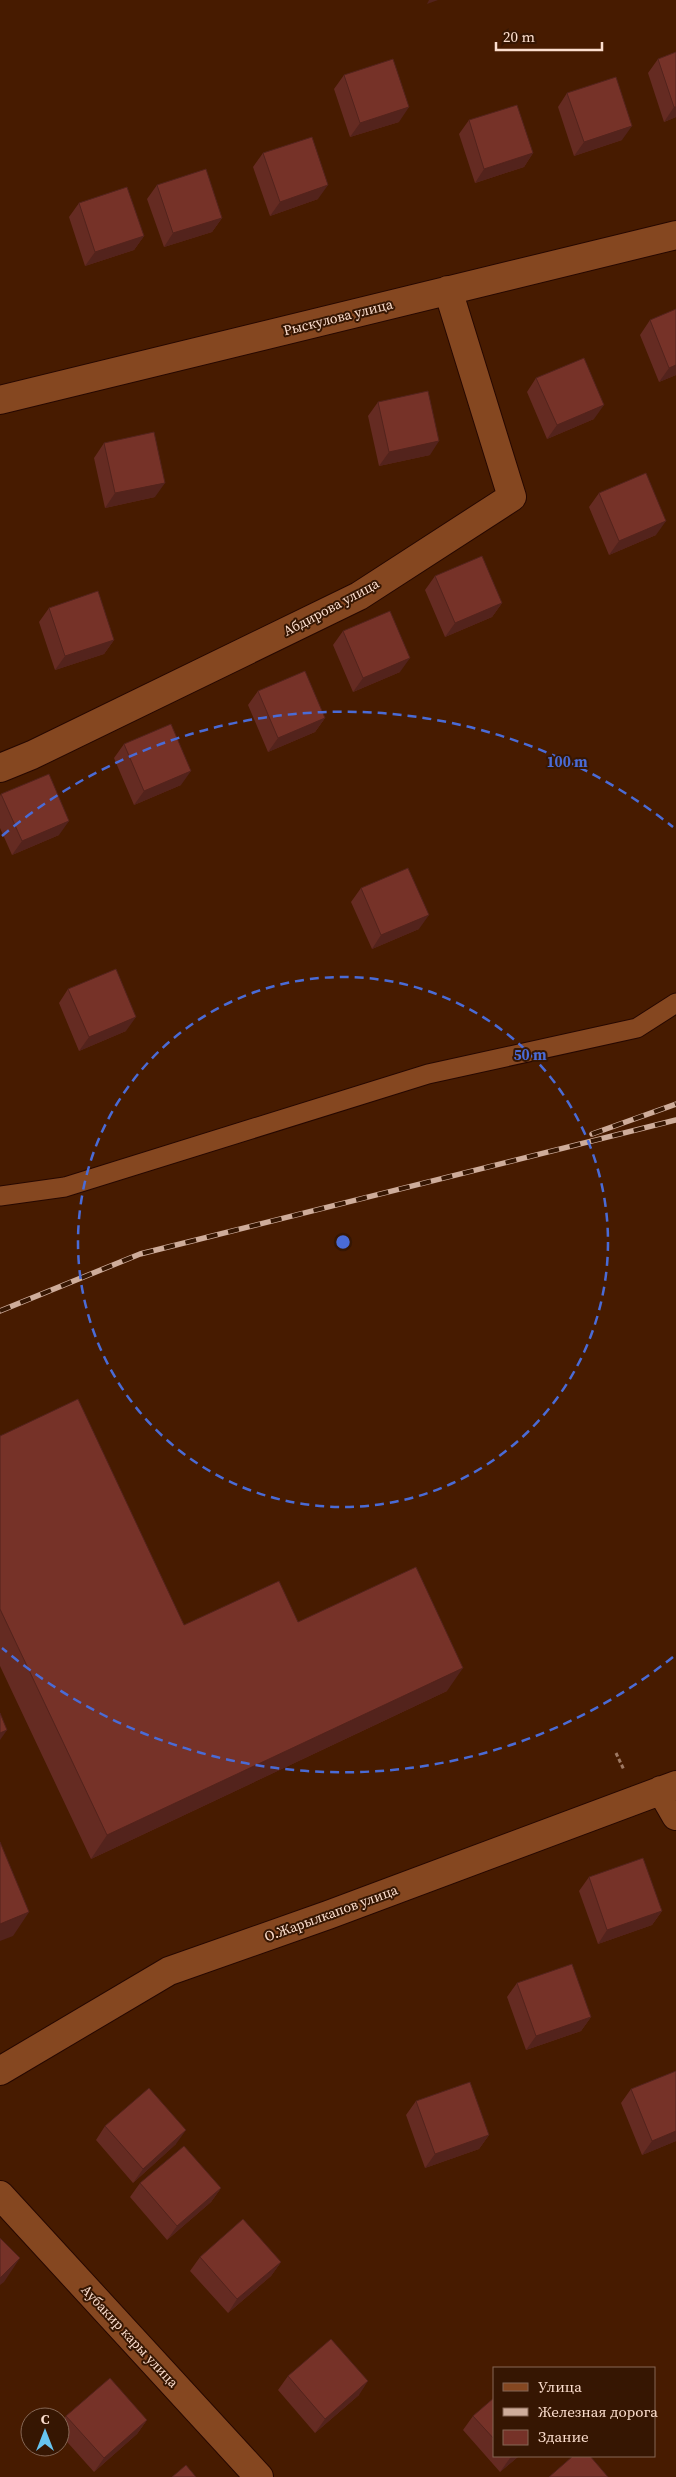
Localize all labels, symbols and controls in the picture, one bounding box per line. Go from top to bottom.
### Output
scale bar [496,20,602,52]
text: 20 m [503,26,535,47]
street label: Рыскулова улица [281,294,396,340]
street label: Абдирова улица [280,573,383,641]
text: 100 m [546,751,588,772]
text: 50 m [513,1044,547,1065]
centre of rings [334,1233,352,1251]
street label: О.Жарылкапов улица [261,1879,401,1946]
street label: Аубакир кары улица [77,2280,184,2393]
legend [493,2367,656,2457]
text: Улица [538,2376,582,2397]
text: Железная дорога [538,2401,658,2422]
north arrow [20,2407,70,2457]
text: С [41,2409,50,2429]
text: Здание [538,2426,589,2447]

